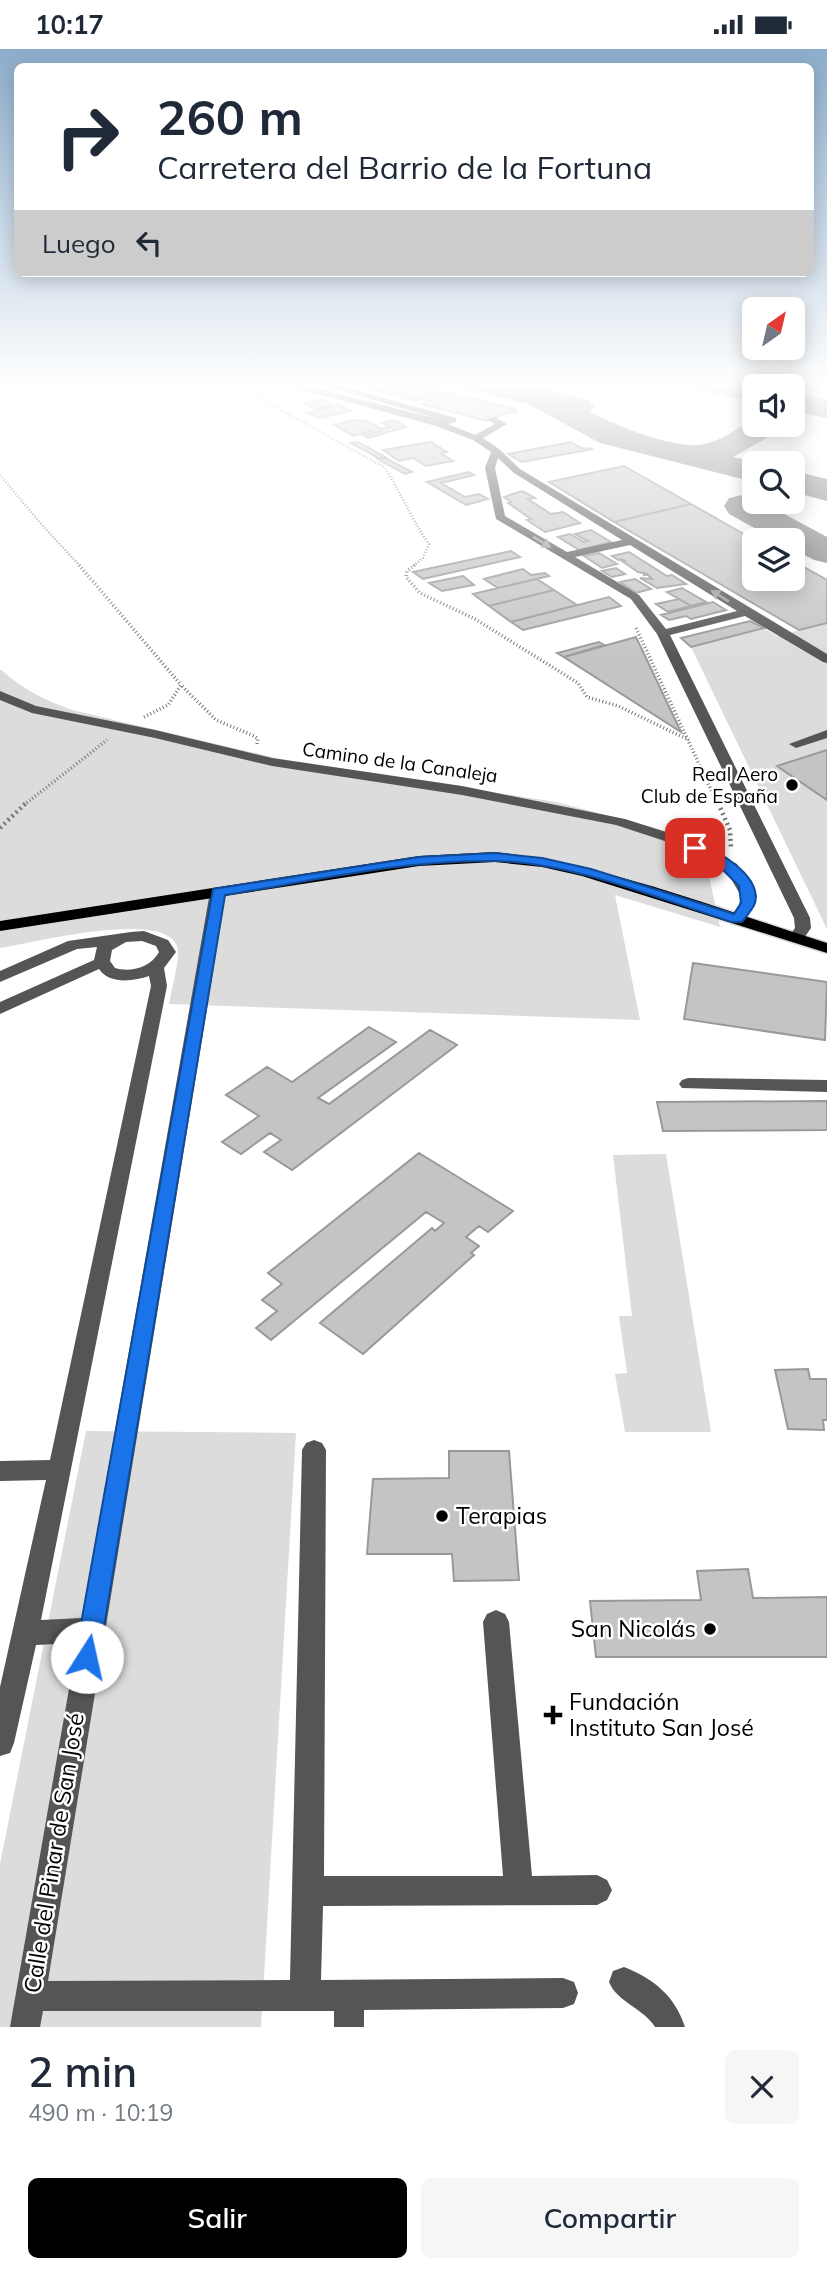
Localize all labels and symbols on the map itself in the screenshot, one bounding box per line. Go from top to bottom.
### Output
north arrow [742,297,805,361]
one-way arrow [533,536,552,548]
one-way arrow [710,590,730,603]
street label: Camino de la Canaleja [301,736,499,788]
place label: Real Aero Club de España [641,762,778,808]
marker: Real Aero Club de España [784,777,800,793]
pin [665,818,725,878]
place label: Terapias [456,1501,547,1530]
marker: Terapias [434,1508,450,1524]
place label: San Nicolás [571,1614,696,1643]
position arrow [50,1620,124,1694]
marker: San Nicolás [702,1621,718,1637]
place label: Fundación Instituto San José [569,1687,754,1742]
marker: Fundación Instituto San José [543,1705,563,1725]
street label: Calle del Pinar de San José [17,1711,90,1995]

